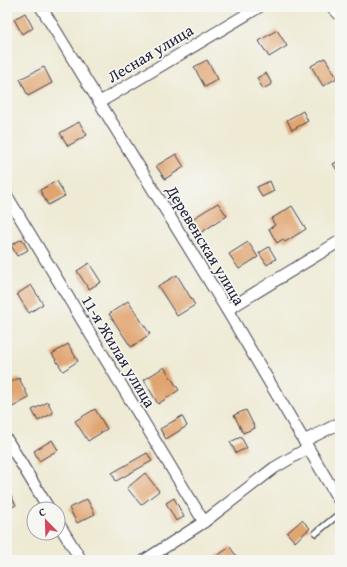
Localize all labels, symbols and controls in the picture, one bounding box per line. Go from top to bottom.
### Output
street label: Лесная улица [102,18,198,88]
street label: Деревенская улица [160,180,252,310]
street label: 11-я Жилая улица [76,290,162,412]
north arrow [26,501,66,541]
text: С [36,503,48,520]

